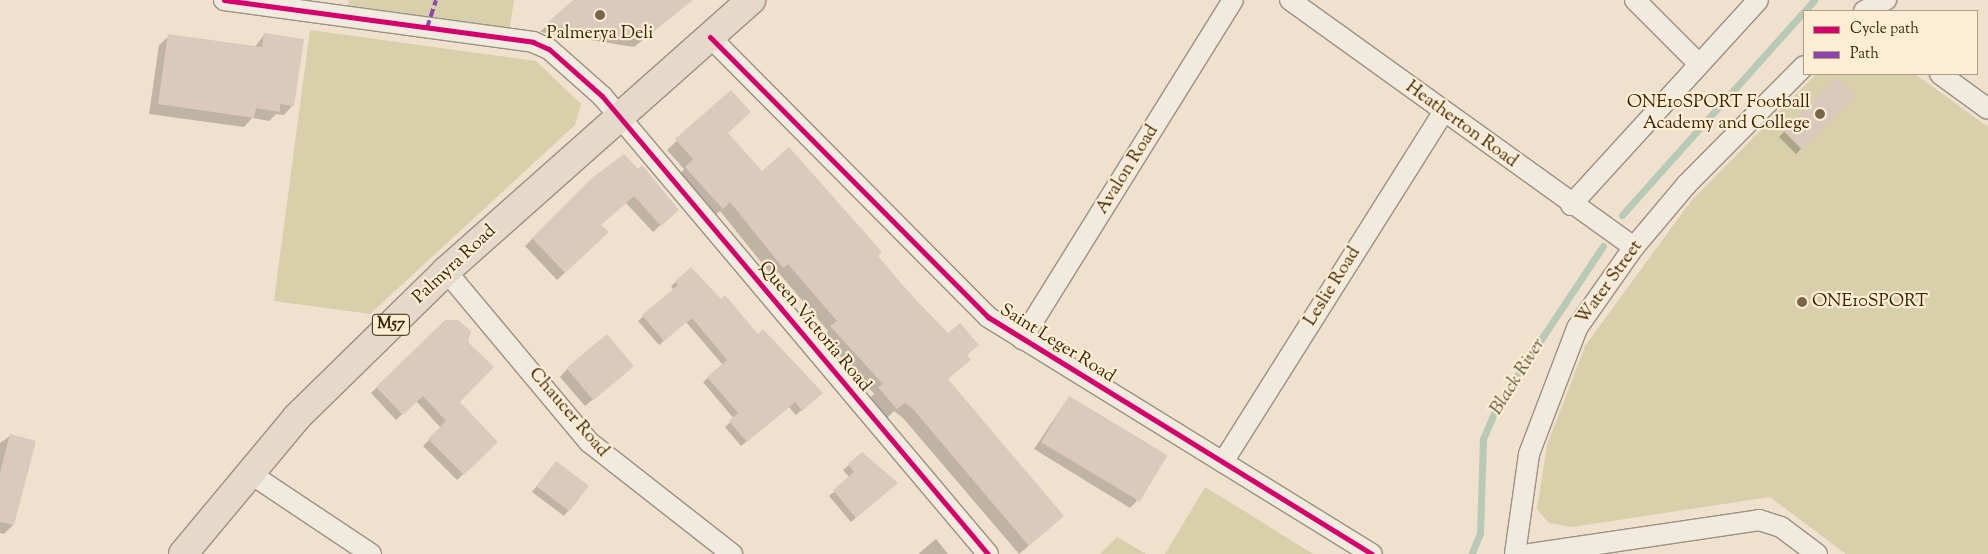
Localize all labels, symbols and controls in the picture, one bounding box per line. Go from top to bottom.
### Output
marker: Palmerya Deli [594,9,606,21]
legend [1803,10,1978,75]
text: Cycle path [1850,19,1919,40]
place label: Palmerya Deli [547,23,653,45]
text: Path [1850,44,1879,65]
street label: Heatherton Road [1401,77,1521,173]
place label: ONE10SPORT Football Academy and College [1627,93,1810,136]
marker: ONE10SPORT Football Academy and College [1814,108,1826,120]
street label: Avalon Road [1092,121,1164,219]
street label: Palmyra Road [409,221,501,309]
street label: Water Street [1572,237,1648,329]
street label: Leslie Road [1300,244,1366,330]
street label: Queen Victoria Road [753,257,875,397]
place label: ONE10SPORT [1812,291,1928,313]
marker: ONE10SPORT [1796,296,1808,308]
street label: Saint Leger Road [995,300,1119,388]
road number: M57 [371,312,411,338]
water label: Black River [1486,335,1550,419]
street label: Chaucer Road [523,364,613,462]

